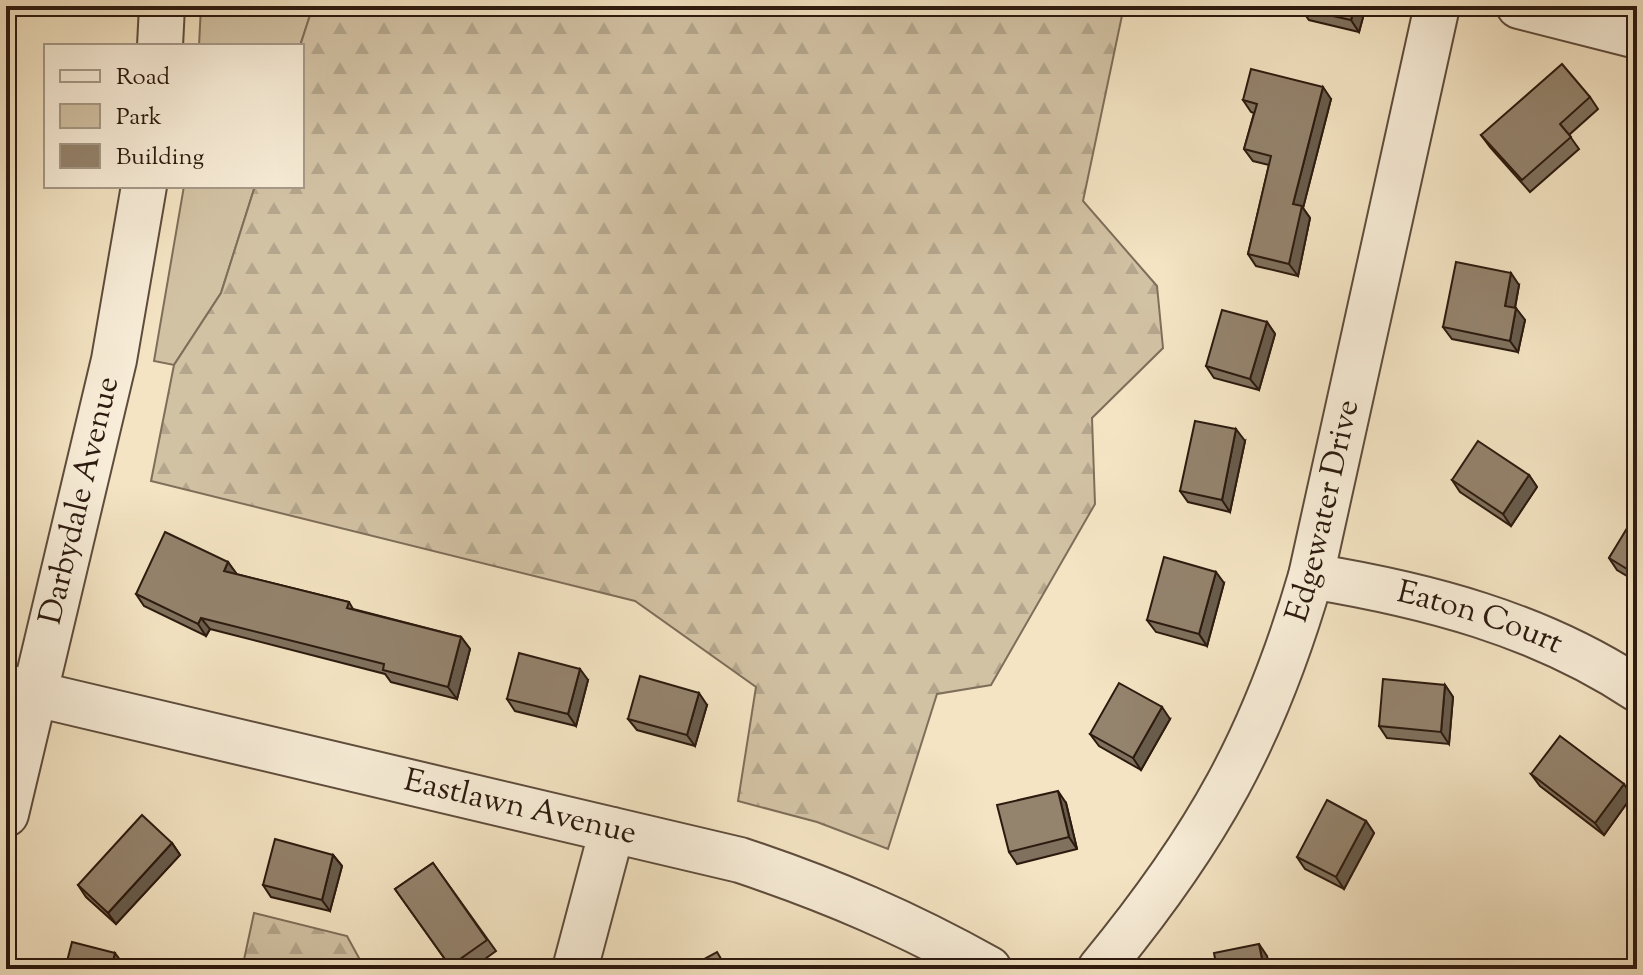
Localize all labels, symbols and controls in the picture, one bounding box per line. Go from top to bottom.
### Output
legend [44,44,304,188]
text: Road [116,61,170,95]
text: Park [116,101,162,135]
text: Building [116,141,205,175]
street label: Darbydale Avenue [29,372,132,629]
street label: Edgewater Drive [1275,395,1372,628]
street label: Eaton Court [1392,570,1570,667]
street label: Eastlawn Avenue [399,758,641,858]

